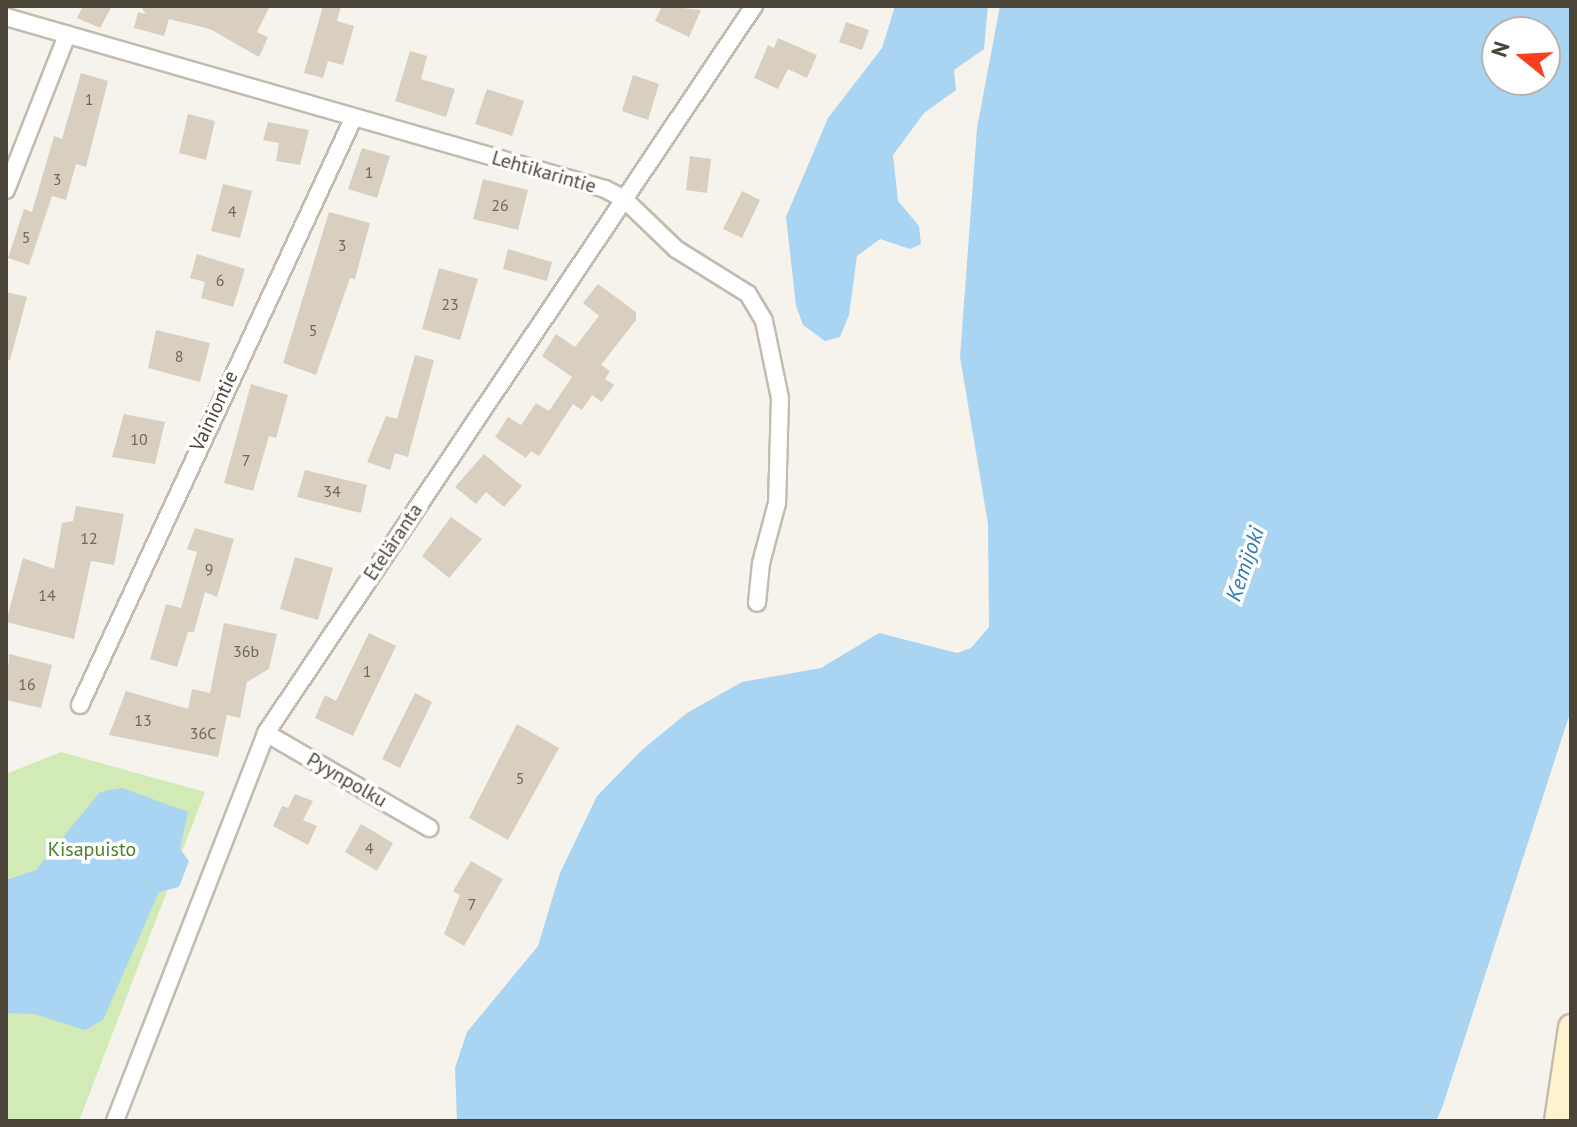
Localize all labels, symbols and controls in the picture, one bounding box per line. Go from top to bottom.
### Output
north arrow [1481,16,1561,96]
text: N [1485,38,1516,60]
house number: 1 [85,89,93,109]
street label: Lehtikarintie [489,146,599,198]
house number: 1 [365,162,373,182]
house number: 3 [53,169,61,189]
house number: 26 [491,195,509,215]
house number: 4 [228,201,236,221]
house number: 5 [22,227,30,247]
house number: 3 [338,235,346,255]
house number: 6 [216,270,224,290]
house number: 23 [441,294,459,314]
house number: 5 [309,320,317,340]
house number: 8 [175,346,183,366]
street label: Vainiontie [185,367,243,455]
house number: 10 [130,429,148,449]
house number: 7 [242,450,250,470]
house number: 34 [323,481,341,501]
street label: Eteläranta [359,499,427,585]
water label: Kemijoki [1220,523,1270,605]
house number: 12 [80,528,98,548]
house number: 9 [205,559,213,579]
house number: 14 [38,585,56,605]
house number: 36b [233,641,259,661]
house number: 1 [363,661,371,681]
house number: 16 [18,674,36,694]
house number: 13 [134,710,152,730]
house number: 36C [190,723,216,743]
street label: Pyynpolku [303,747,391,813]
house number: 5 [516,768,524,788]
park label: Kisapuisto [48,837,136,861]
house number: 4 [365,838,373,858]
house number: 7 [468,894,476,914]

